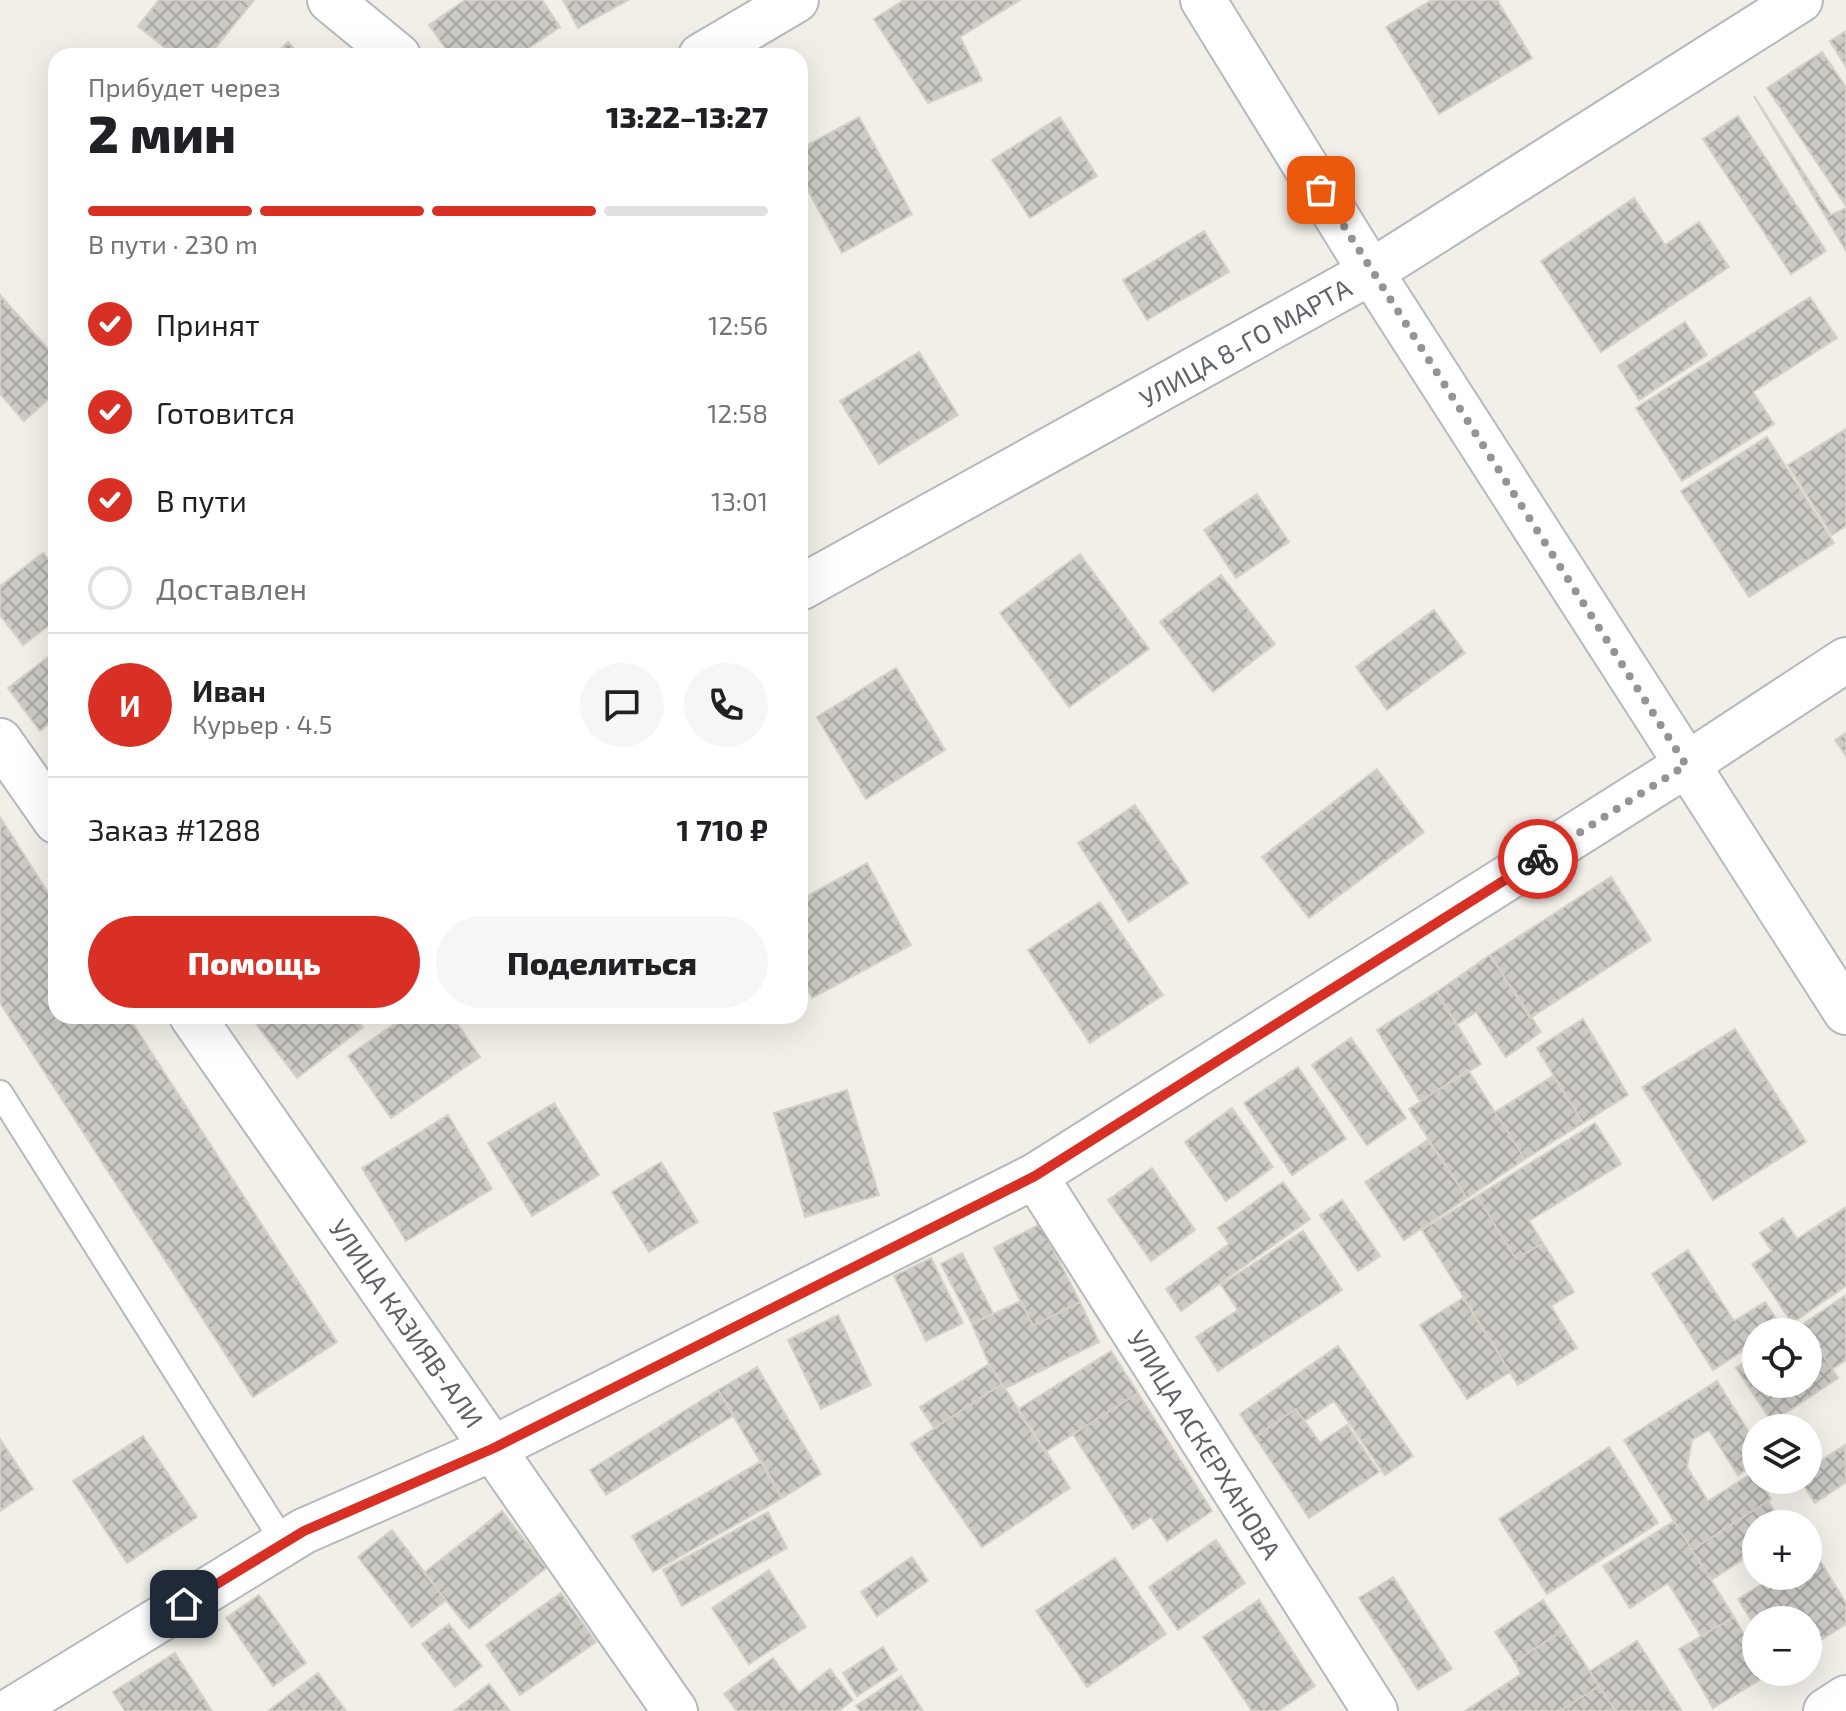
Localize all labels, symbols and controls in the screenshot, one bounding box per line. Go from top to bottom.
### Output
text: Прибудет через [88,71,281,102]
text: 13:22–13:27 [606,98,768,134]
text: 2 мин [88,101,236,163]
pin [1287,156,1355,224]
icon: bag [1299,168,1343,212]
text: В пути · 230 m [88,228,258,259]
street label: УЛИЦА 8-ГО МАРТА [1134,271,1356,413]
icon: check [88,302,132,346]
text: Принят [156,306,260,342]
text: 12:56 [708,309,768,340]
icon: check [88,390,132,434]
text: Готовится [156,394,295,430]
text: 12:58 [707,397,768,428]
icon: check [88,478,132,522]
text: В пути [156,482,247,518]
text: 13:01 [711,485,768,516]
text: Доставлен [156,570,307,606]
button: chat [580,663,664,747]
button: phone [684,663,768,747]
text: Иван [192,672,266,708]
text: И [119,687,141,723]
text: Курьер · 4.5 [192,708,332,739]
text: Заказ #1288 [88,811,261,847]
text: 1 710 ₽ [677,811,768,847]
courier [1498,819,1578,899]
icon: bike [1516,837,1560,881]
button: Помощь [88,916,420,1008]
button: Поделиться [436,916,768,1008]
street label: УЛИЦА КАЗИЯВ-АЛИ [323,1213,491,1433]
map controls [1742,1318,1822,1686]
button: locate [1742,1318,1822,1398]
street label: УЛИЦА АСКЕРХАНОВА [1122,1324,1288,1564]
button: layers [1742,1414,1822,1494]
button: + [1742,1510,1822,1590]
pin [150,1570,218,1638]
icon: home [162,1582,206,1626]
button: − [1742,1606,1822,1686]

